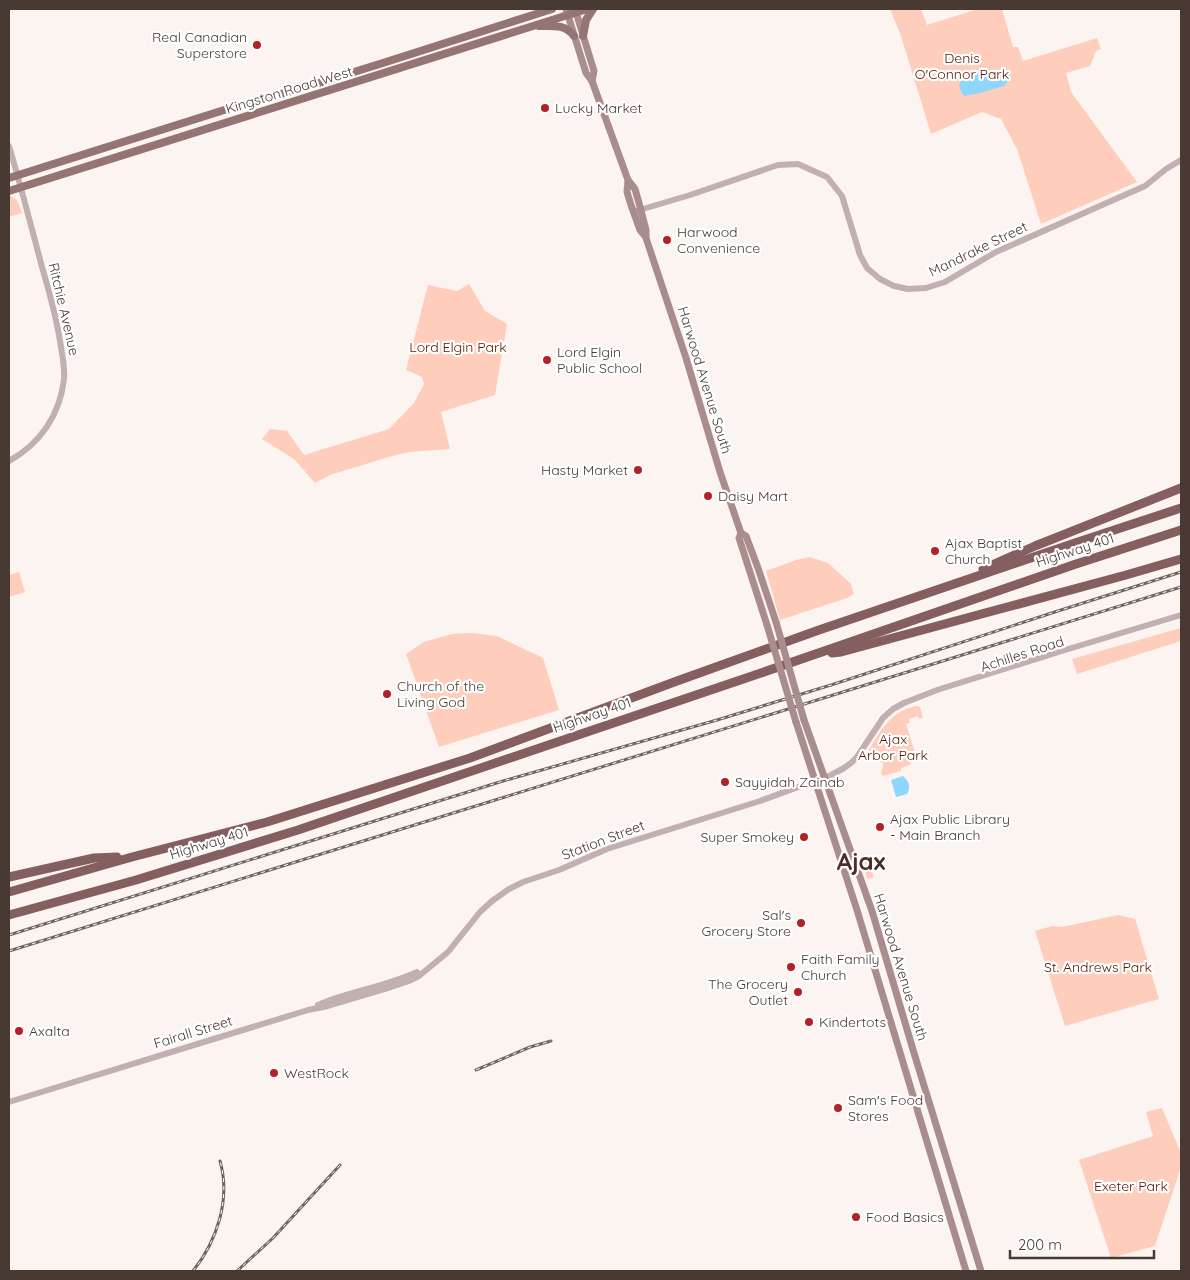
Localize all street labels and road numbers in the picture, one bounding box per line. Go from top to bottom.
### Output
street label: Kingston Road West [223,62,355,118]
street label: Mandrake Street [926,217,1030,281]
street label: Ritchie Avenue [45,261,83,357]
street label: Harwood Avenue South [674,304,736,456]
street label: Highway 401 [1033,529,1117,571]
street label: Achilles Road [978,632,1066,676]
street label: Highway 401 [551,693,633,737]
street label: Station Street [559,816,647,864]
street label: Highway 401 [167,822,251,864]
street label: Harwood Avenue South [870,891,932,1043]
street label: Fairall Street [151,1011,235,1053]

